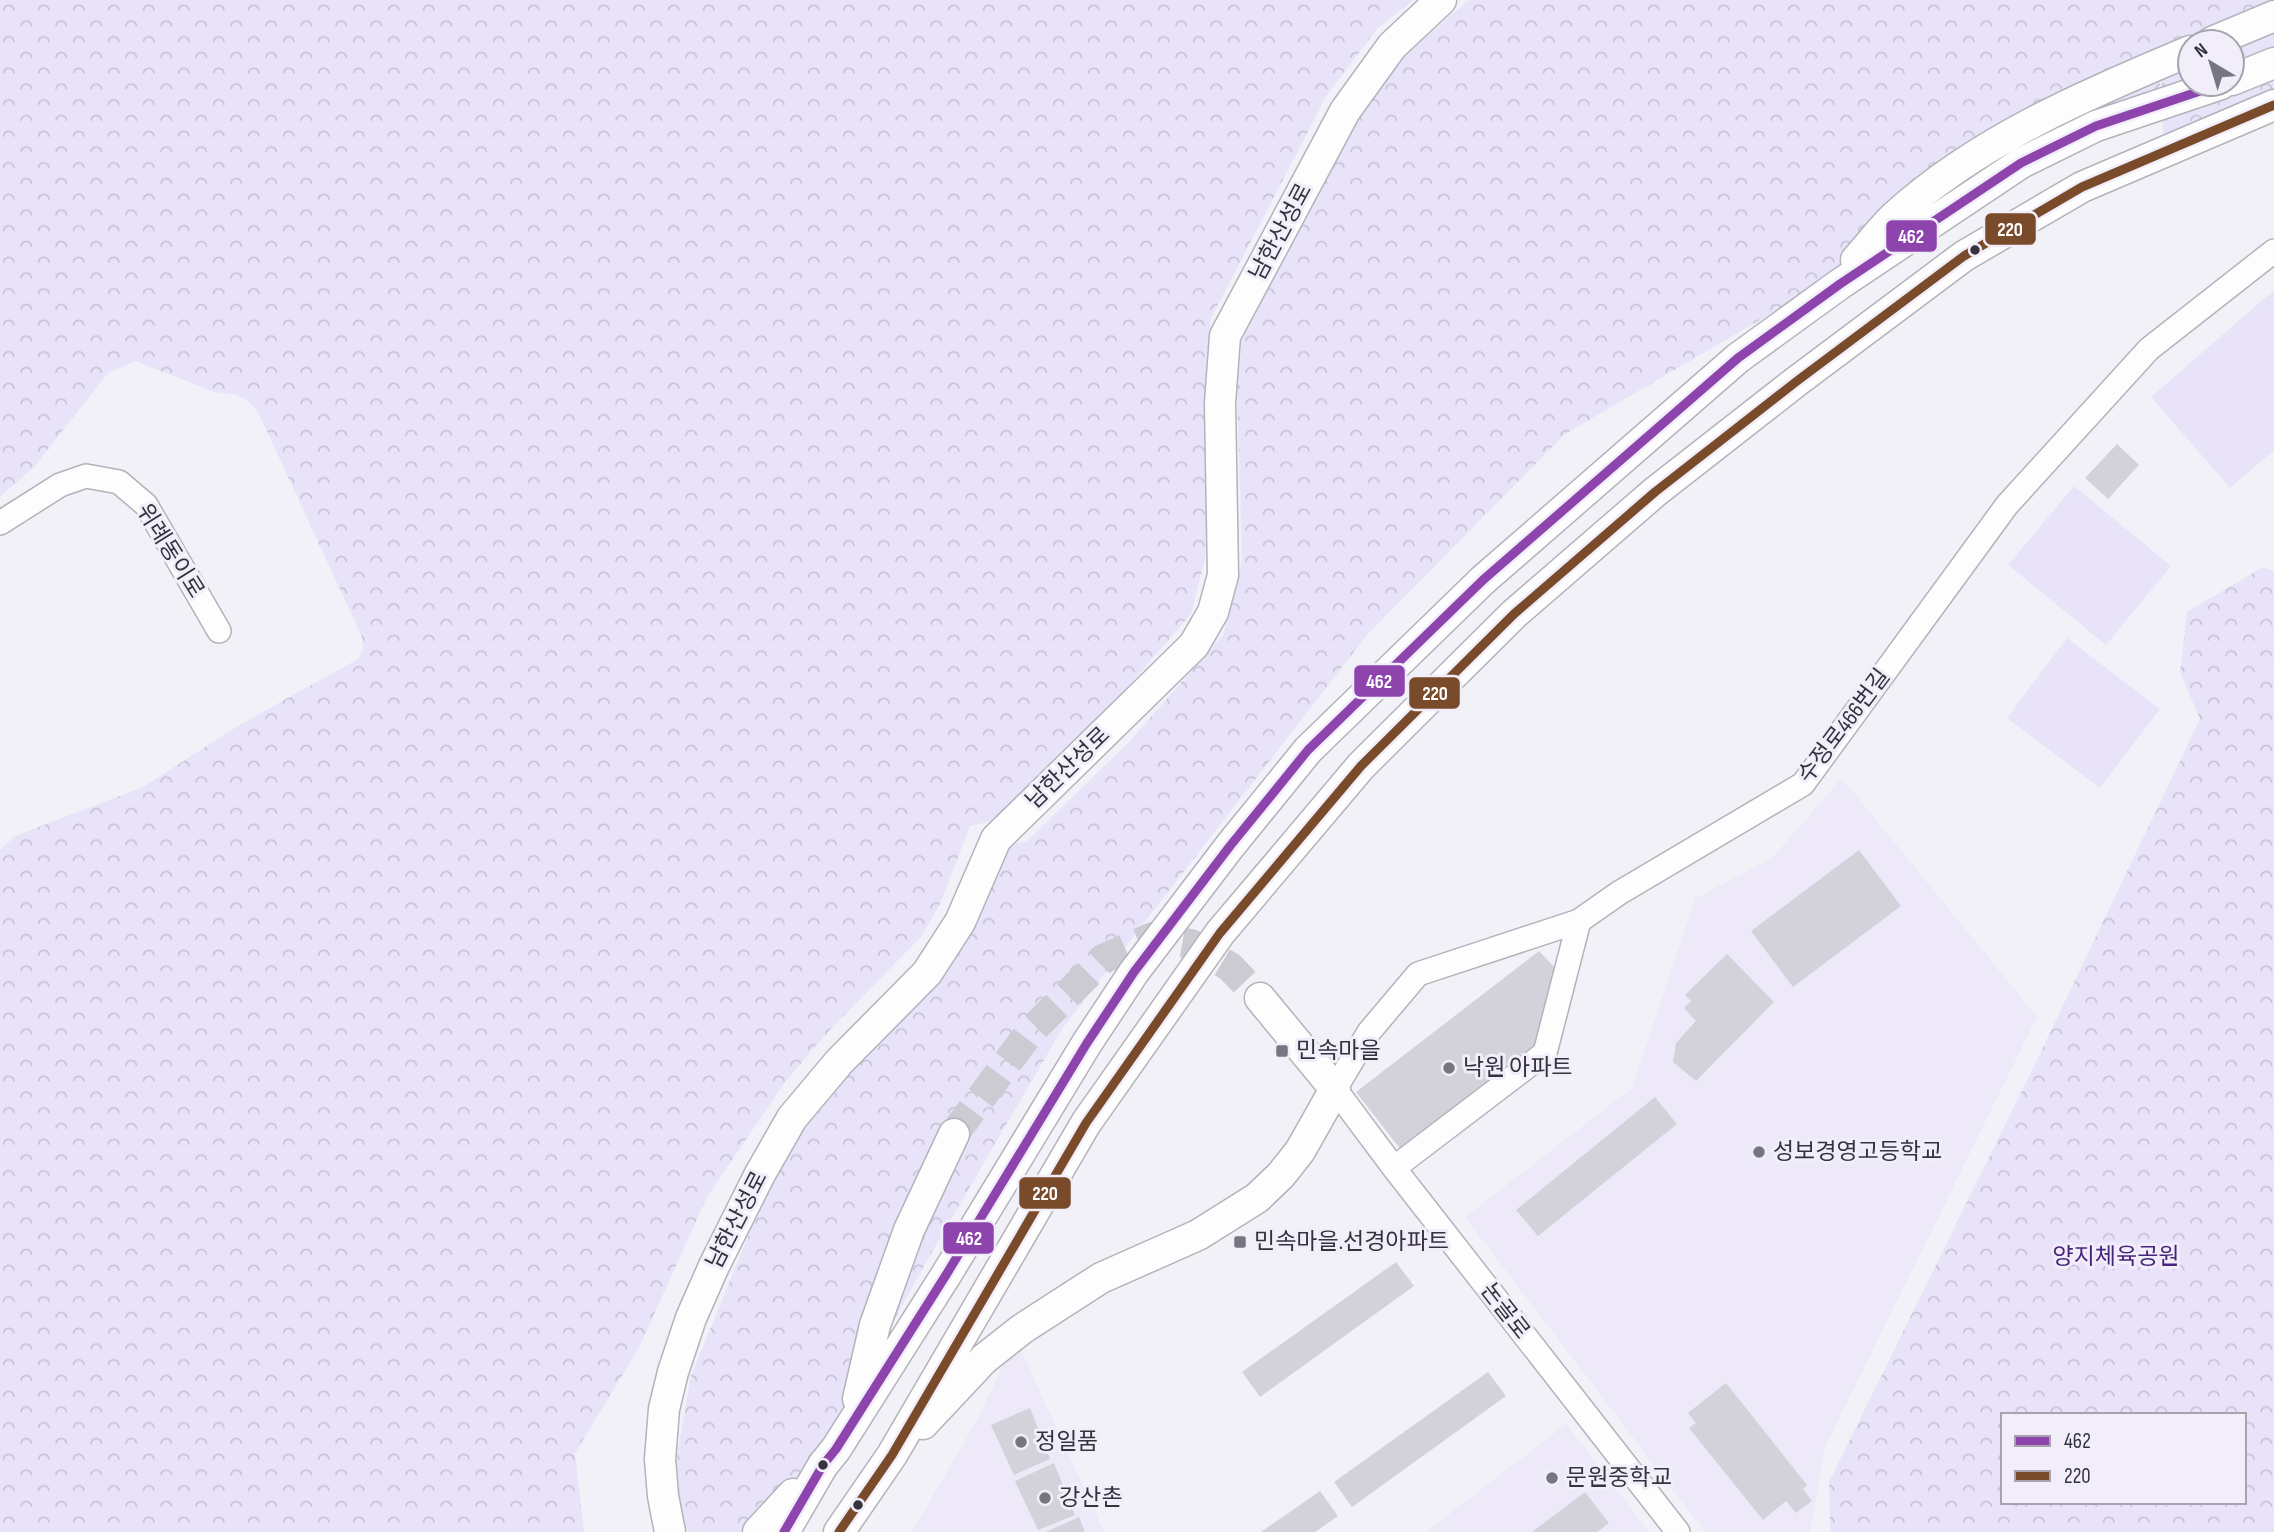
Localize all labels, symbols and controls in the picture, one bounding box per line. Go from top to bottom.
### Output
north arrow [2176,28,2246,98]
text: N [2190,39,2213,63]
street label: 남한산성로 [1244,179,1318,285]
line badge: 220 [1984,212,2037,246]
line badge: 462 [1885,219,1938,253]
text: 220 [1997,219,2023,242]
text: 462 [1898,226,1924,249]
unlabelled marker [1968,243,1982,257]
street label: 위례동이로 [130,499,210,603]
street label: 수정로466번길 [1792,663,1896,789]
line badge: 462 [1353,664,1406,698]
text: 462 [1366,671,1392,694]
line badge: 220 [1408,676,1461,710]
text: 220 [1422,683,1448,706]
street label: 남한산성로 [1020,721,1116,815]
place label: 민속마을 [1296,1037,1381,1065]
marker: 민속마을 [1274,1043,1290,1059]
place label: 낙원 아파트 [1463,1054,1572,1082]
marker: 낙원 아파트 [1441,1060,1457,1076]
place label: 성보경영고등학교 [1773,1138,1942,1166]
marker: 성보경영고등학교 [1751,1144,1767,1160]
street label: 남한산성로 [701,1167,773,1273]
line badge: 220 [1018,1176,1072,1210]
text: 220 [1032,1183,1058,1206]
line badge: 462 [942,1221,995,1255]
text: 462 [956,1228,982,1251]
place label: 민속마을.선경아파트 [1254,1228,1449,1256]
marker: 민속마을.선경아파트 [1232,1234,1248,1250]
park label: 양지체육공원 [2053,1243,2179,1271]
street label: 논골로 [1474,1277,1536,1345]
legend [2001,1413,2246,1504]
place label: 정일품 [1035,1428,1098,1456]
text: 462 [2064,1429,2091,1454]
marker: 정일품 [1013,1434,1029,1450]
unlabelled marker [816,1458,830,1472]
place label: 문원중학교 [1566,1464,1672,1492]
text: 220 [2064,1464,2091,1489]
marker: 문원중학교 [1544,1470,1560,1486]
place label: 강산촌 [1059,1484,1122,1512]
marker: 강산촌 [1037,1490,1053,1506]
unlabelled marker [851,1498,865,1512]

